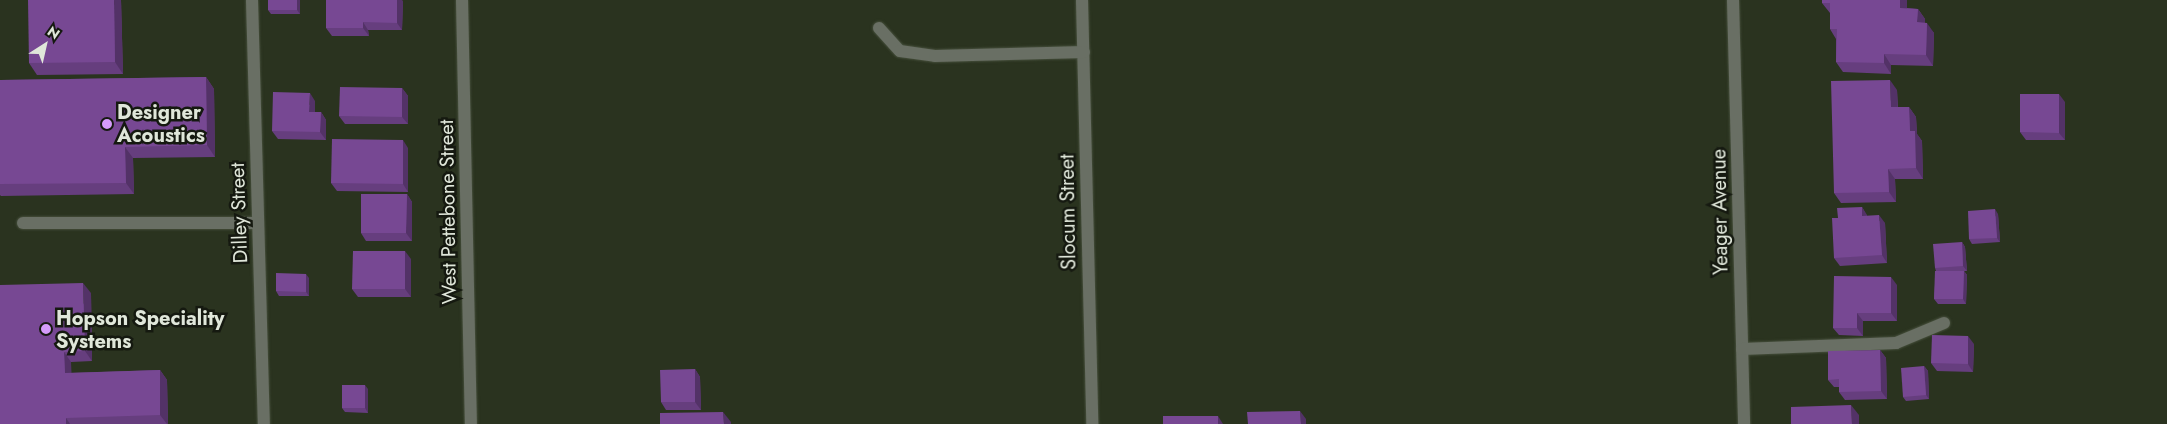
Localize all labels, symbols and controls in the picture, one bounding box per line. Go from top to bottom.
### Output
north arrow [20,20,70,70]
text: N [43,21,64,44]
place label: Designer Acoustics [117,100,205,147]
marker: Designer Acoustics [101,118,113,130]
street label: West Pettebone Street [434,119,462,305]
street label: Yeager Avenue [1707,149,1733,275]
street label: Slocum Street [1055,154,1081,270]
street label: Dilley Street [225,162,253,264]
place label: Hopson Speciality Systems [56,306,224,353]
marker: Hopson Speciality Systems [40,323,52,335]

